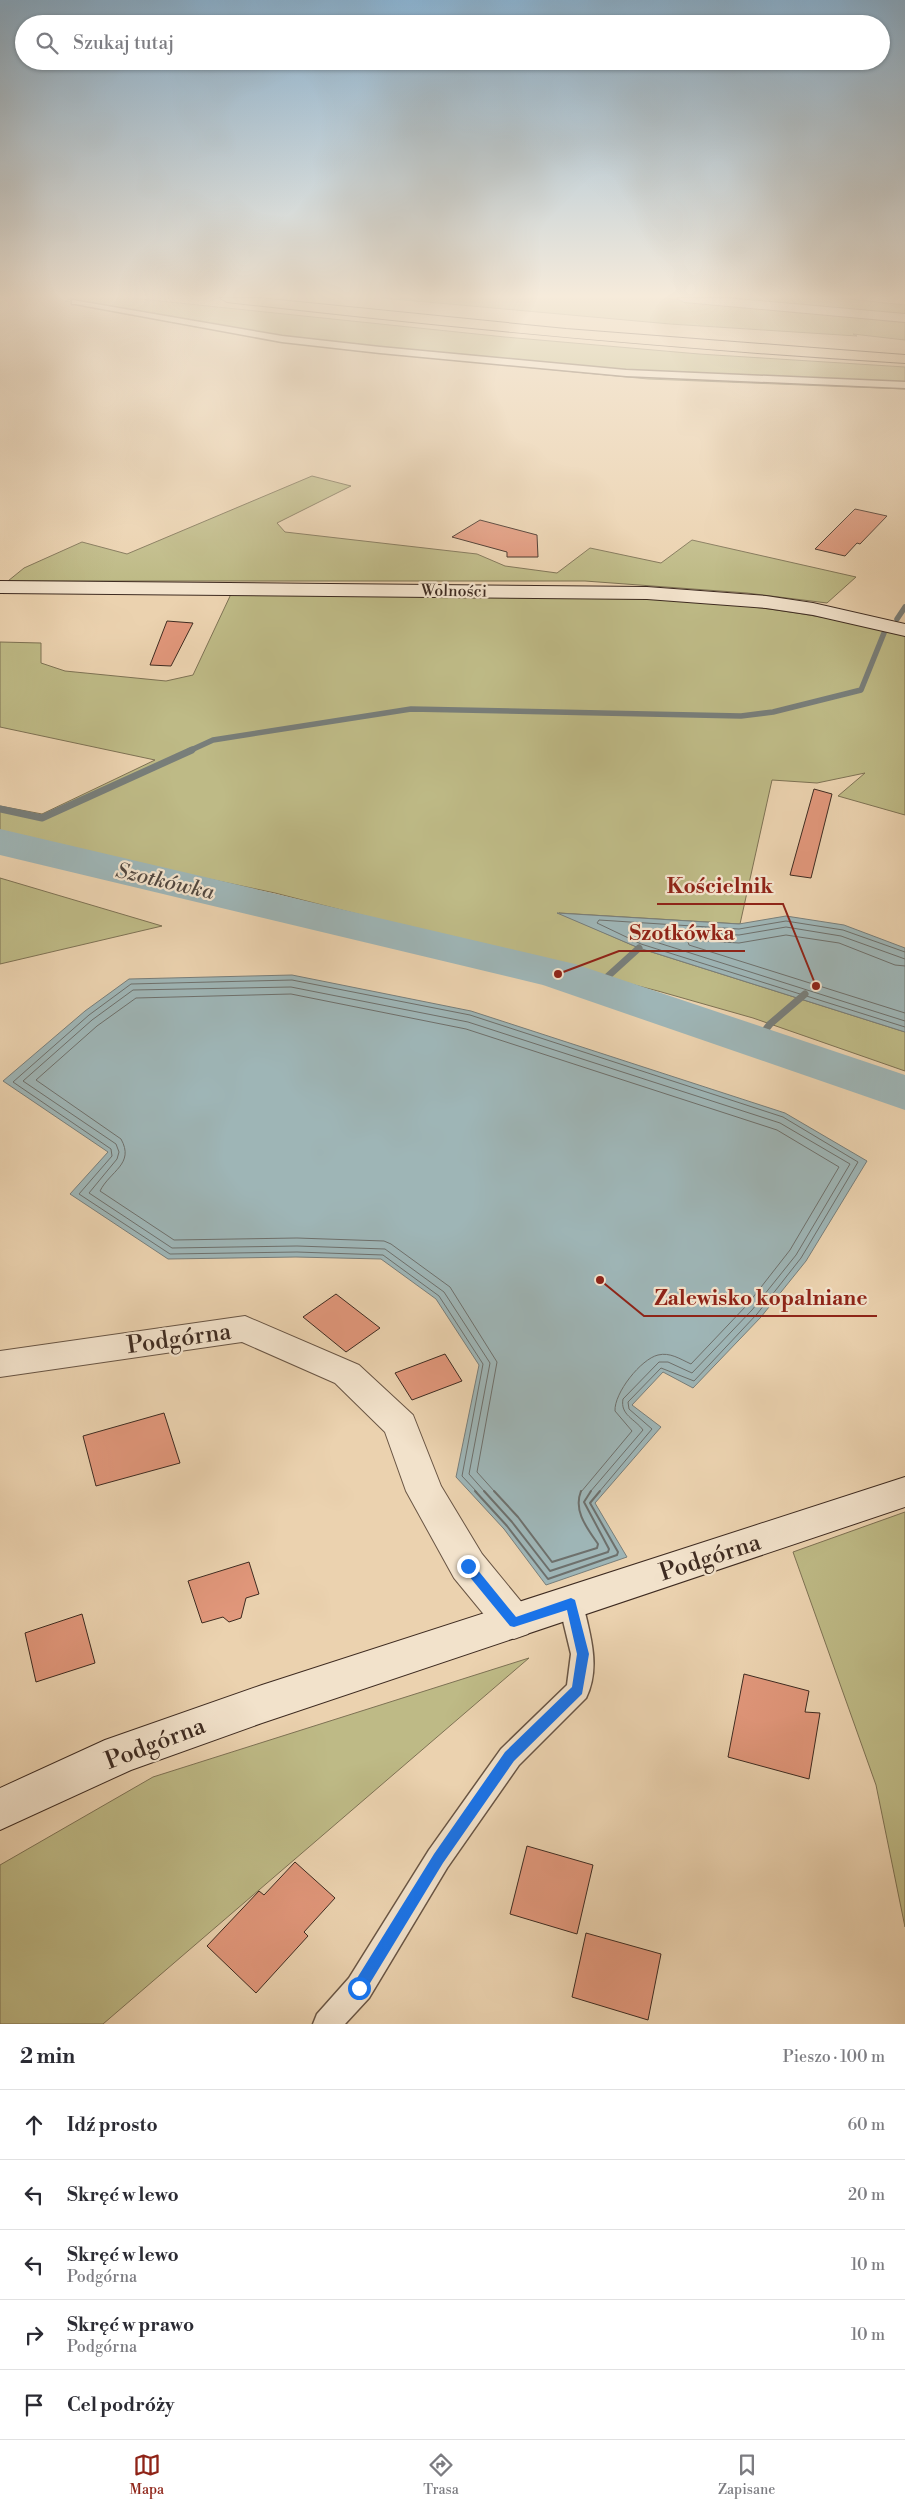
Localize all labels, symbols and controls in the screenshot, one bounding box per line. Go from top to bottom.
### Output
search box [15,15,890,70]
icon: search [33,29,61,57]
text: Szukaj tutaj [73,31,174,55]
street label: Wolności [420,580,487,602]
water label: Szotkówka [113,858,217,906]
callout: Kościelnik [657,868,783,904]
text: Kościelnik [667,874,774,900]
callout: Szotkówka [619,915,745,951]
text: Szotkówka [629,921,735,947]
callout: Zalewisko kopalniane [644,1280,877,1316]
text: Zalewisko kopalniane [654,1286,868,1312]
street label: Podgórna [125,1317,234,1361]
street label: Podgórna [656,1527,766,1588]
route end [457,1555,480,1578]
street label: Podgórna [101,1711,211,1777]
route start [348,1977,371,2000]
text: 2 min [20,2044,75,2070]
text: Pieszo · 100 m [783,2047,885,2067]
icon: ahead [20,2111,48,2139]
text: Idź prosto [67,2113,158,2137]
text: 60 m [847,2115,885,2135]
icon: left [20,2181,48,2209]
text: Skręć w lewo [67,2183,179,2207]
text: 20 m [848,2185,885,2205]
text: Skręć w lewo [67,2243,179,2267]
icon: left [20,2251,48,2279]
text: 10 m [851,2255,885,2275]
text: Podgórna [67,2267,137,2287]
text: Skręć w prawo [67,2313,194,2337]
icon: right [20,2321,48,2349]
text: 10 m [851,2325,885,2345]
text: Podgórna [67,2337,137,2357]
icon: arrive [20,2391,48,2419]
text: Cel podróży [67,2393,174,2417]
tab: Mapa [130,2451,164,2499]
tab: Trasa [423,2451,459,2499]
tab: Zapisane [718,2451,775,2499]

